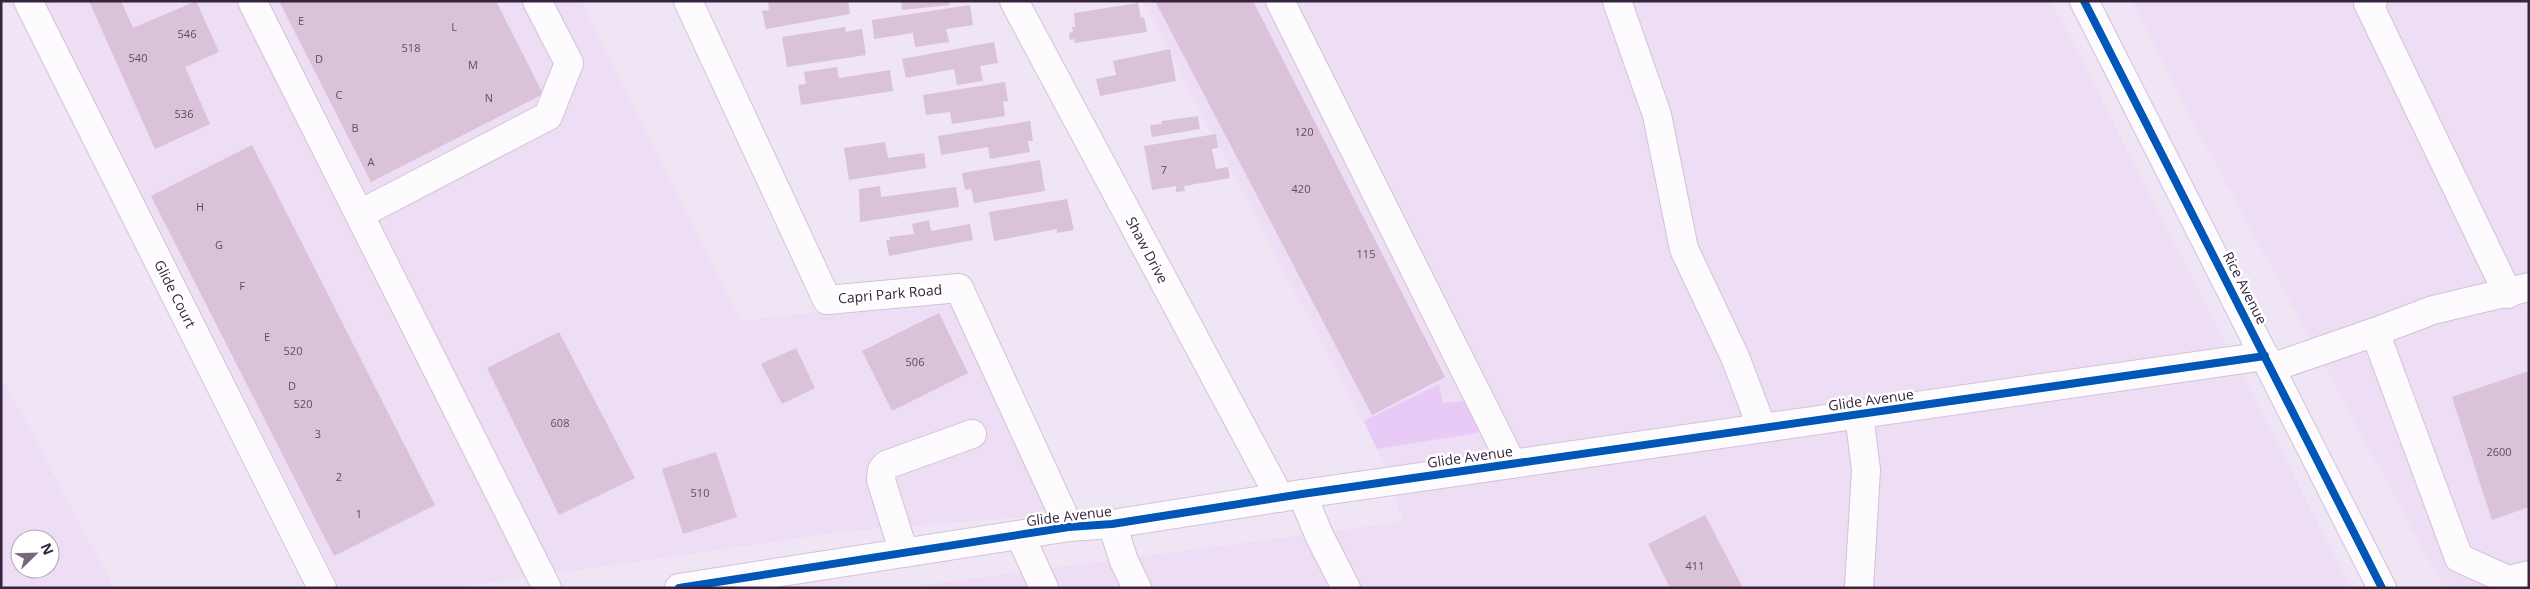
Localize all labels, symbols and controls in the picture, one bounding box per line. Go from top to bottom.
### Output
house number: E [298,13,304,28]
house number: L [451,19,457,34]
house number: 546 [178,26,196,41]
house number: 518 [402,40,420,55]
house number: 540 [129,50,147,65]
house number: D [315,51,323,66]
house number: M [468,57,478,72]
house number: C [336,87,343,102]
house number: N [485,90,493,105]
house number: 536 [175,106,193,121]
house number: B [351,120,359,135]
house number: 120 [1295,124,1313,139]
house number: A [368,154,375,169]
house number: 7 [1161,162,1167,177]
house number: 420 [1292,181,1310,196]
house number: H [196,199,204,214]
street label: Shaw Drive [1122,213,1173,286]
house number: G [215,237,223,252]
house number: 115 [1357,246,1375,261]
street label: Rice Avenue [2219,248,2272,327]
street label: Glide Court [150,257,201,331]
house number: F [239,278,245,293]
street label: Capri Park Road [837,279,943,308]
house number: E [264,329,270,344]
house number: 520 [284,343,302,358]
house number: 506 [906,354,924,369]
house number: D [288,378,296,393]
street label: Glide Avenue [1827,384,1915,415]
house number: 520 [294,396,312,411]
house number: 608 [551,415,569,430]
house number: 3 [315,426,321,441]
street label: Glide Avenue [1426,441,1514,472]
house number: 2600 [2486,444,2512,459]
house number: 2 [336,469,342,484]
house number: 510 [691,485,709,500]
street label: Glide Avenue [1025,501,1113,530]
house number: 1 [356,506,362,521]
north arrow [10,529,60,579]
text: N [36,540,58,558]
house number: 411 [1686,558,1704,573]

